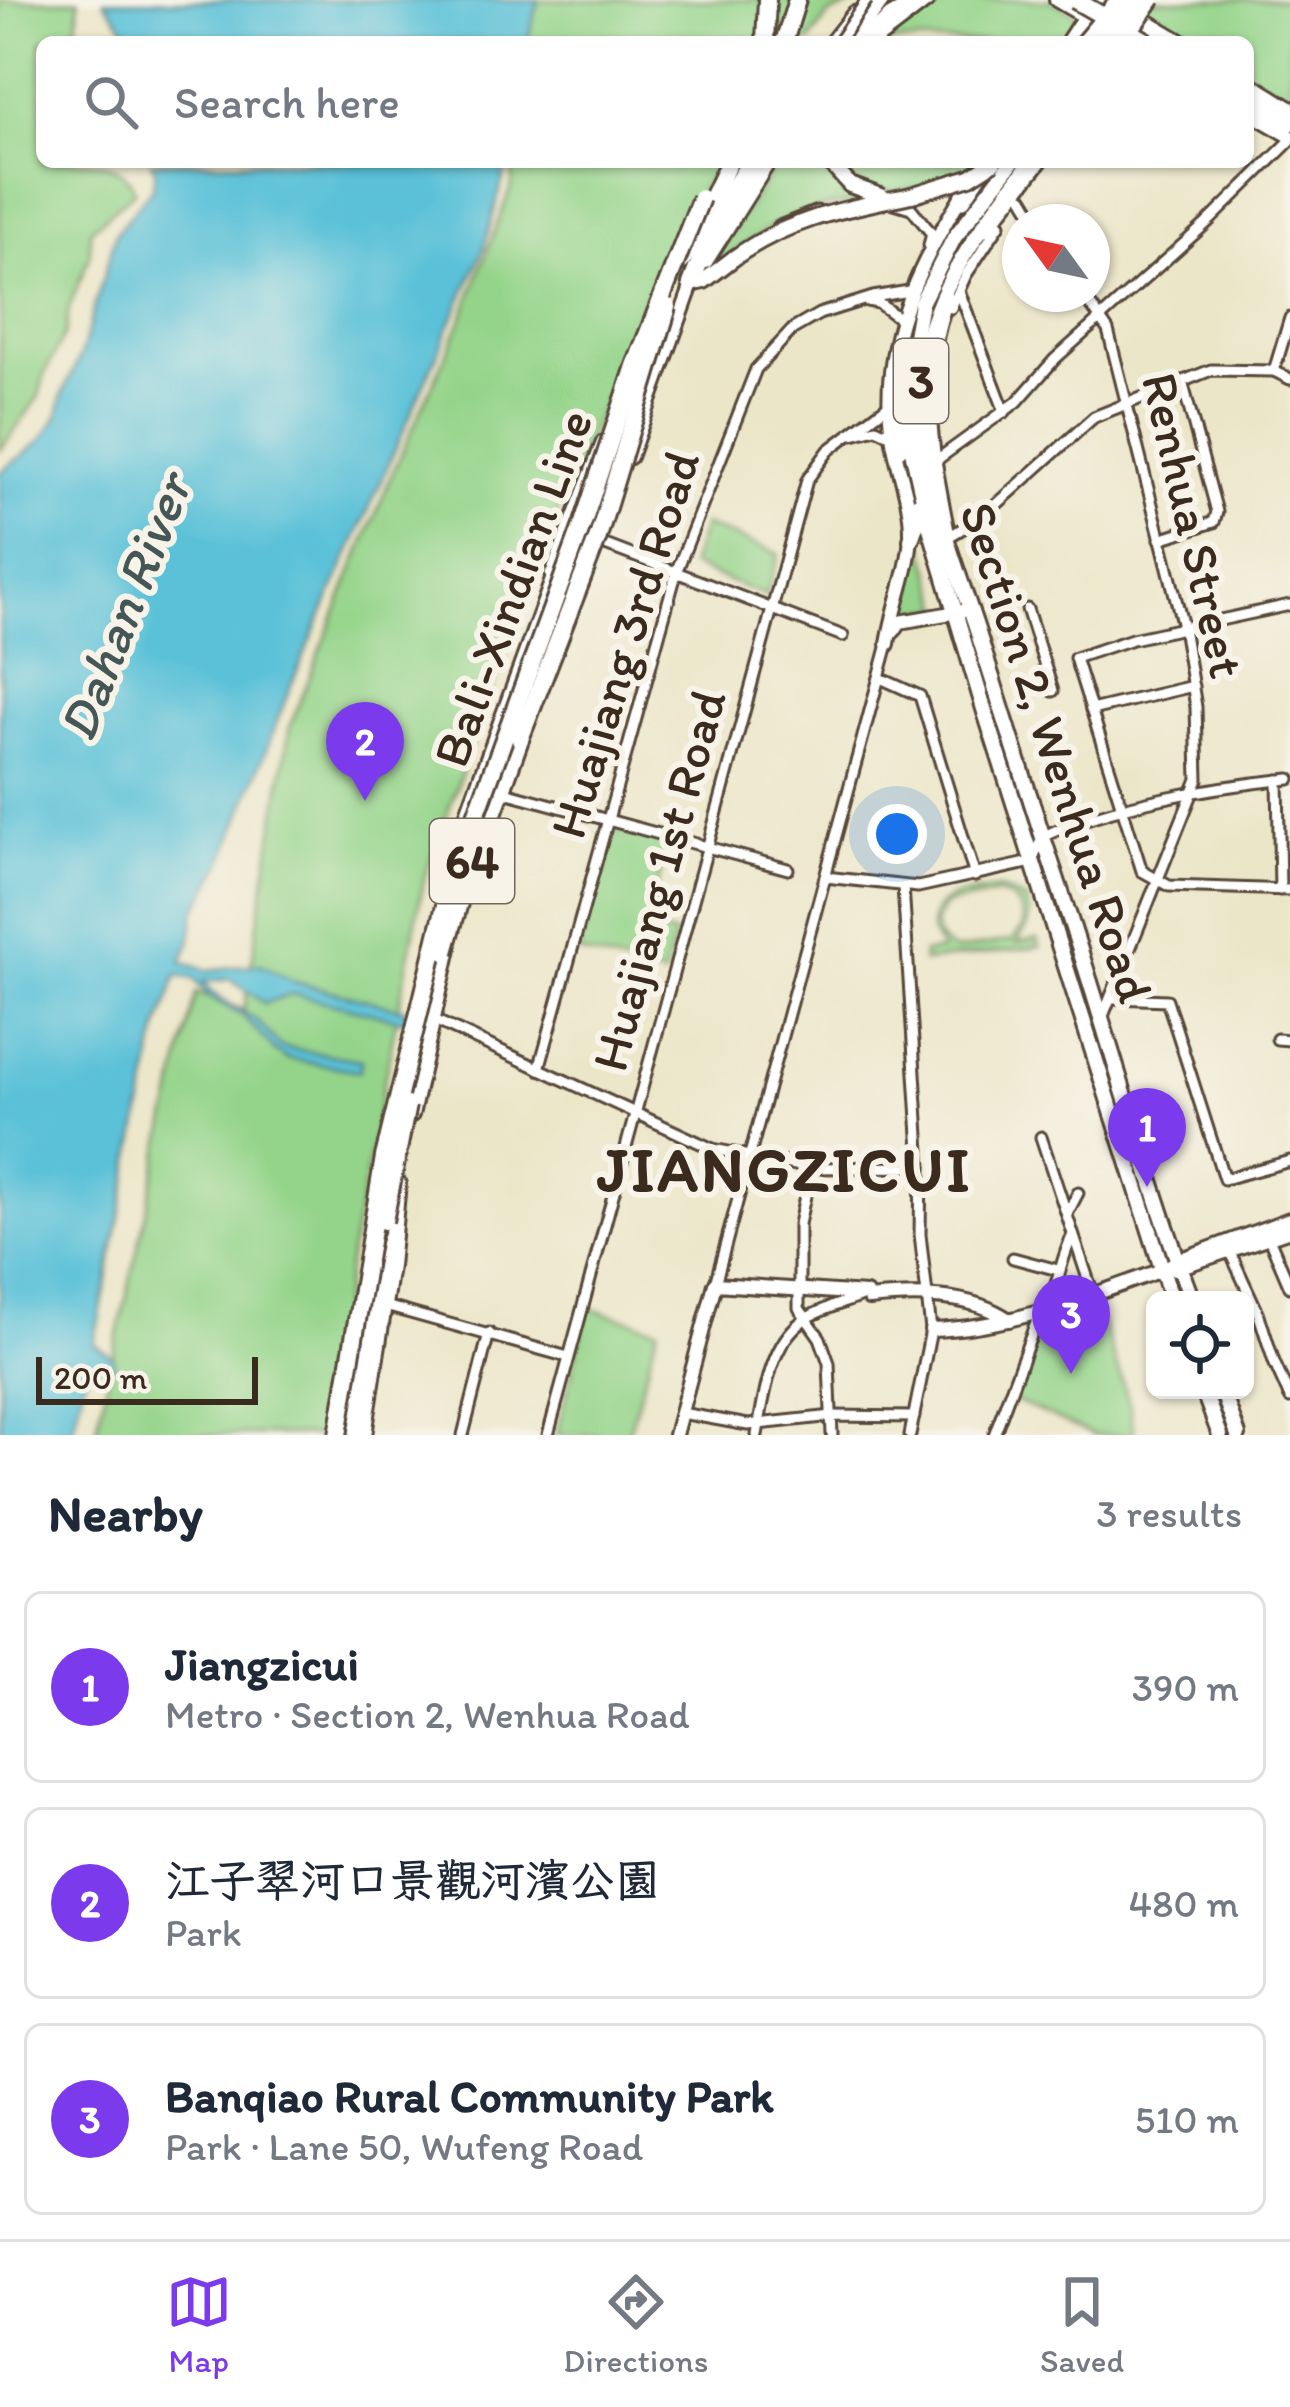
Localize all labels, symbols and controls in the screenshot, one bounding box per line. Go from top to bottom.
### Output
search box [36,36,1254,168]
icon: search [78,69,144,135]
text: Search here [174,75,400,129]
north arrow [1002,204,1110,312]
road number: 3 [894,339,948,423]
street label: Renhua Street [1129,367,1258,684]
street label: Bali-Xindian Line [420,401,605,775]
street label: Huajiang 3rd Road [537,443,712,845]
water label: Dahan River [44,460,207,749]
street label: Section 2, Wenhua Road [947,494,1166,1010]
street label: Huajiang 1st Road [578,683,739,1077]
pin: 2 [326,702,404,801]
your location [867,804,927,864]
road number: 64 [430,819,514,903]
pin: 1 [1108,1088,1186,1187]
district label: JIANGZICUI [596,1131,973,1207]
pin: 3 [1032,1275,1110,1374]
map controls [1146,1291,1254,1399]
button: locate [1146,1291,1254,1399]
scale bar [36,1351,258,1404]
text: 200 m [54,1358,147,1397]
text: Nearby [48,1483,203,1544]
text: 3 results [1096,1490,1242,1537]
text: Jiangzicui [165,1637,359,1691]
text: 1 [81,1664,99,1711]
text: 390 m [1132,1664,1239,1711]
text: Metro · Section 2, Wenhua Road [165,1691,690,1738]
text: 江子翠河口景觀河濱公園 [165,1853,660,1907]
text: 2 [80,1880,100,1927]
text: 480 m [1129,1880,1239,1927]
text: Park [165,1909,242,1956]
text: Banqiao Rural Community Park [165,2069,774,2123]
text: 3 [79,2096,101,2143]
text: 510 m [1135,2096,1239,2143]
text: Park · Lane 50, Wufeng Road [165,2123,643,2170]
tab: Map [166,2269,232,2380]
tab: Directions [563,2269,708,2380]
tab: Saved [1040,2269,1124,2380]

